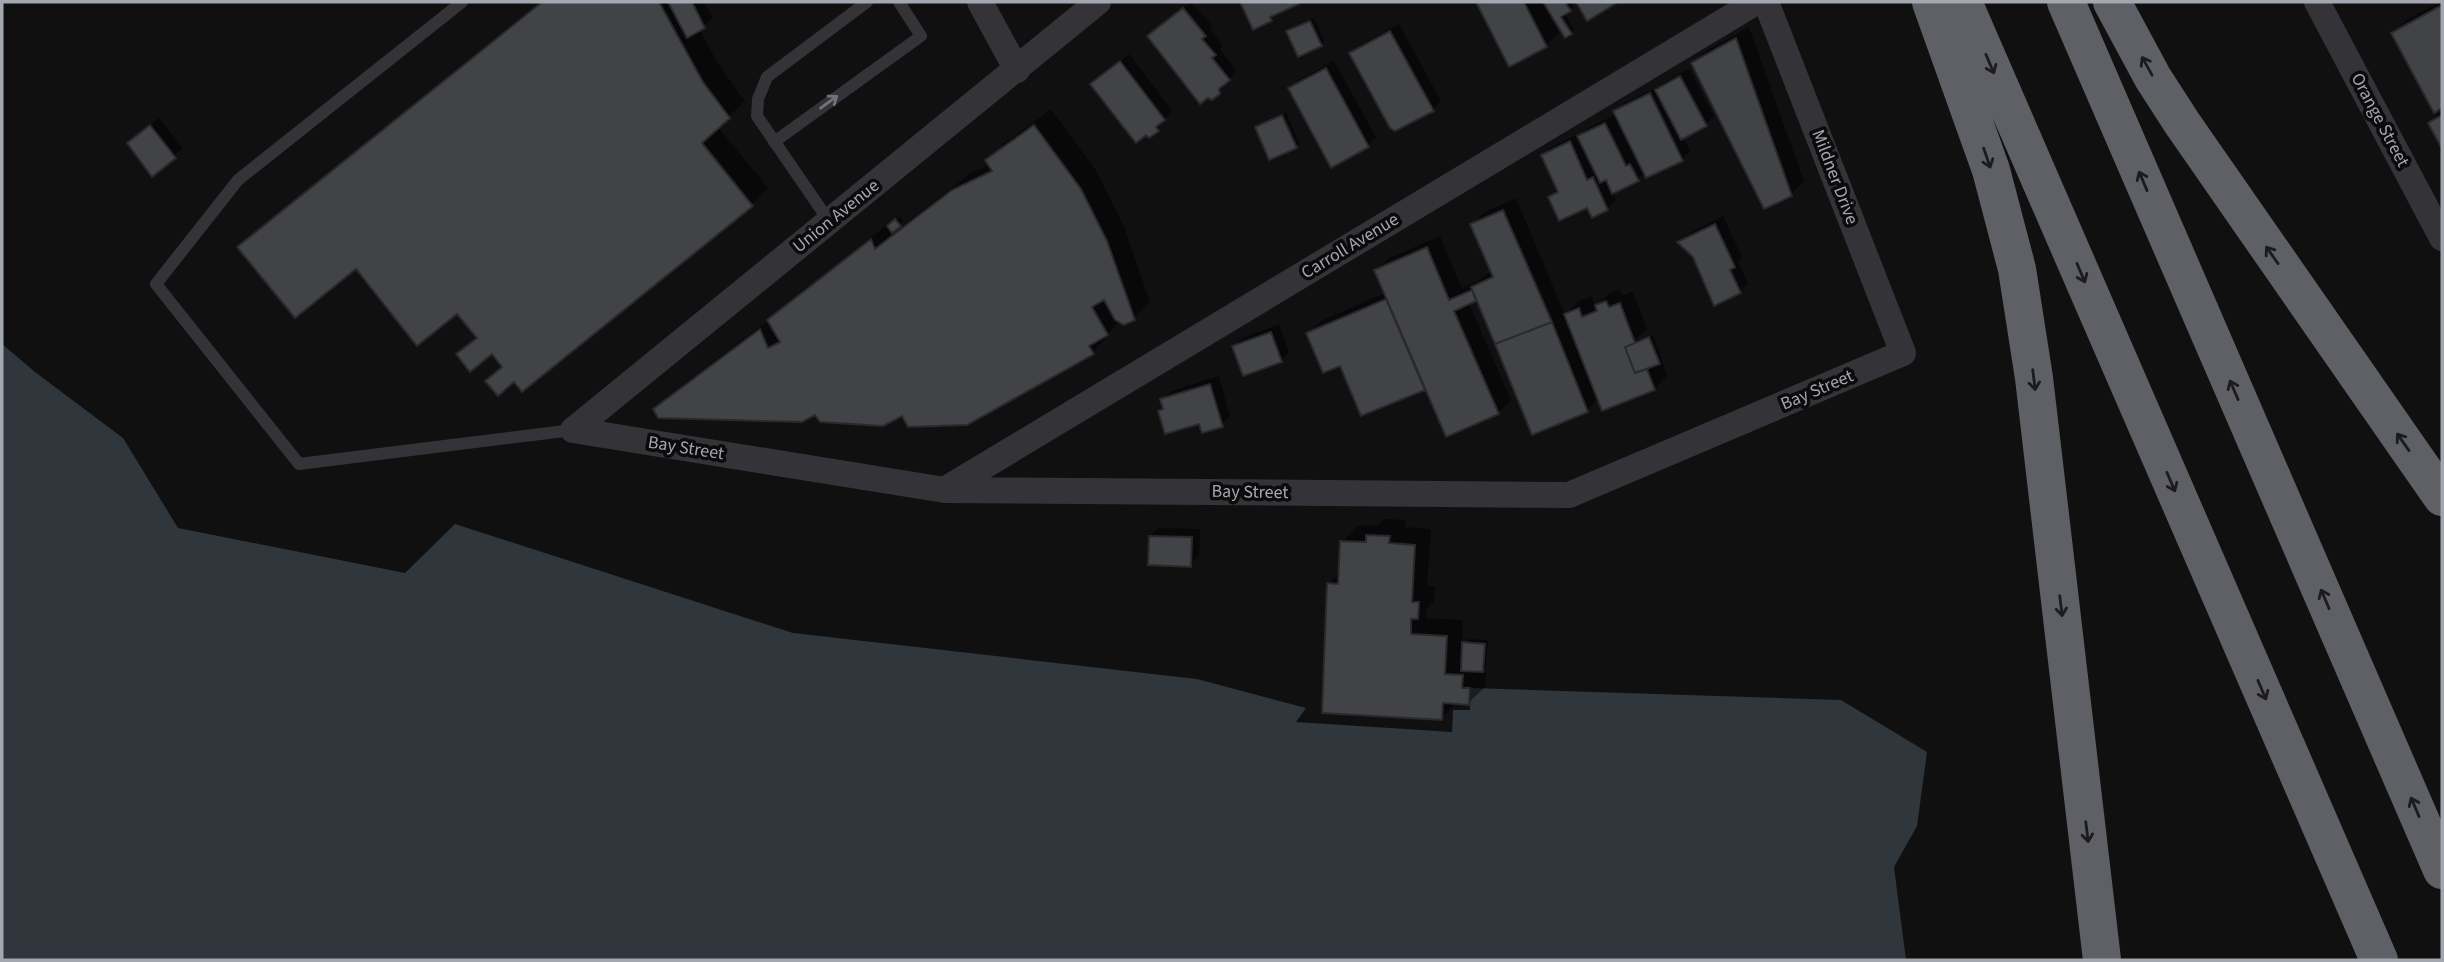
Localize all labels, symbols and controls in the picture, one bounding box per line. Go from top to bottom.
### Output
one-way arrow [1984,53,1997,75]
one-way arrow [2140,56,2154,76]
street label: Orange Street [2345,69,2415,171]
one-way arrow [819,95,838,109]
street label: Mildner Drive [1805,126,1865,228]
one-way arrow [1982,147,1994,169]
one-way arrow [2136,171,2149,192]
street label: Union Avenue [788,173,885,259]
street label: Carroll Avenue [1297,207,1403,285]
one-way arrow [2265,246,2279,265]
one-way arrow [2075,262,2088,283]
street label: Bay Street [1777,363,1857,417]
one-way arrow [2027,368,2040,391]
one-way arrow [2227,380,2240,401]
street label: Bay Street [646,430,726,466]
one-way arrow [2396,433,2410,452]
one-way arrow [2165,471,2178,492]
street label: Bay Street [1211,479,1289,505]
one-way arrow [2317,588,2330,610]
one-way arrow [2054,594,2067,617]
one-way arrow [2256,679,2269,701]
one-way arrow [2408,797,2421,819]
one-way arrow [2081,820,2094,843]

